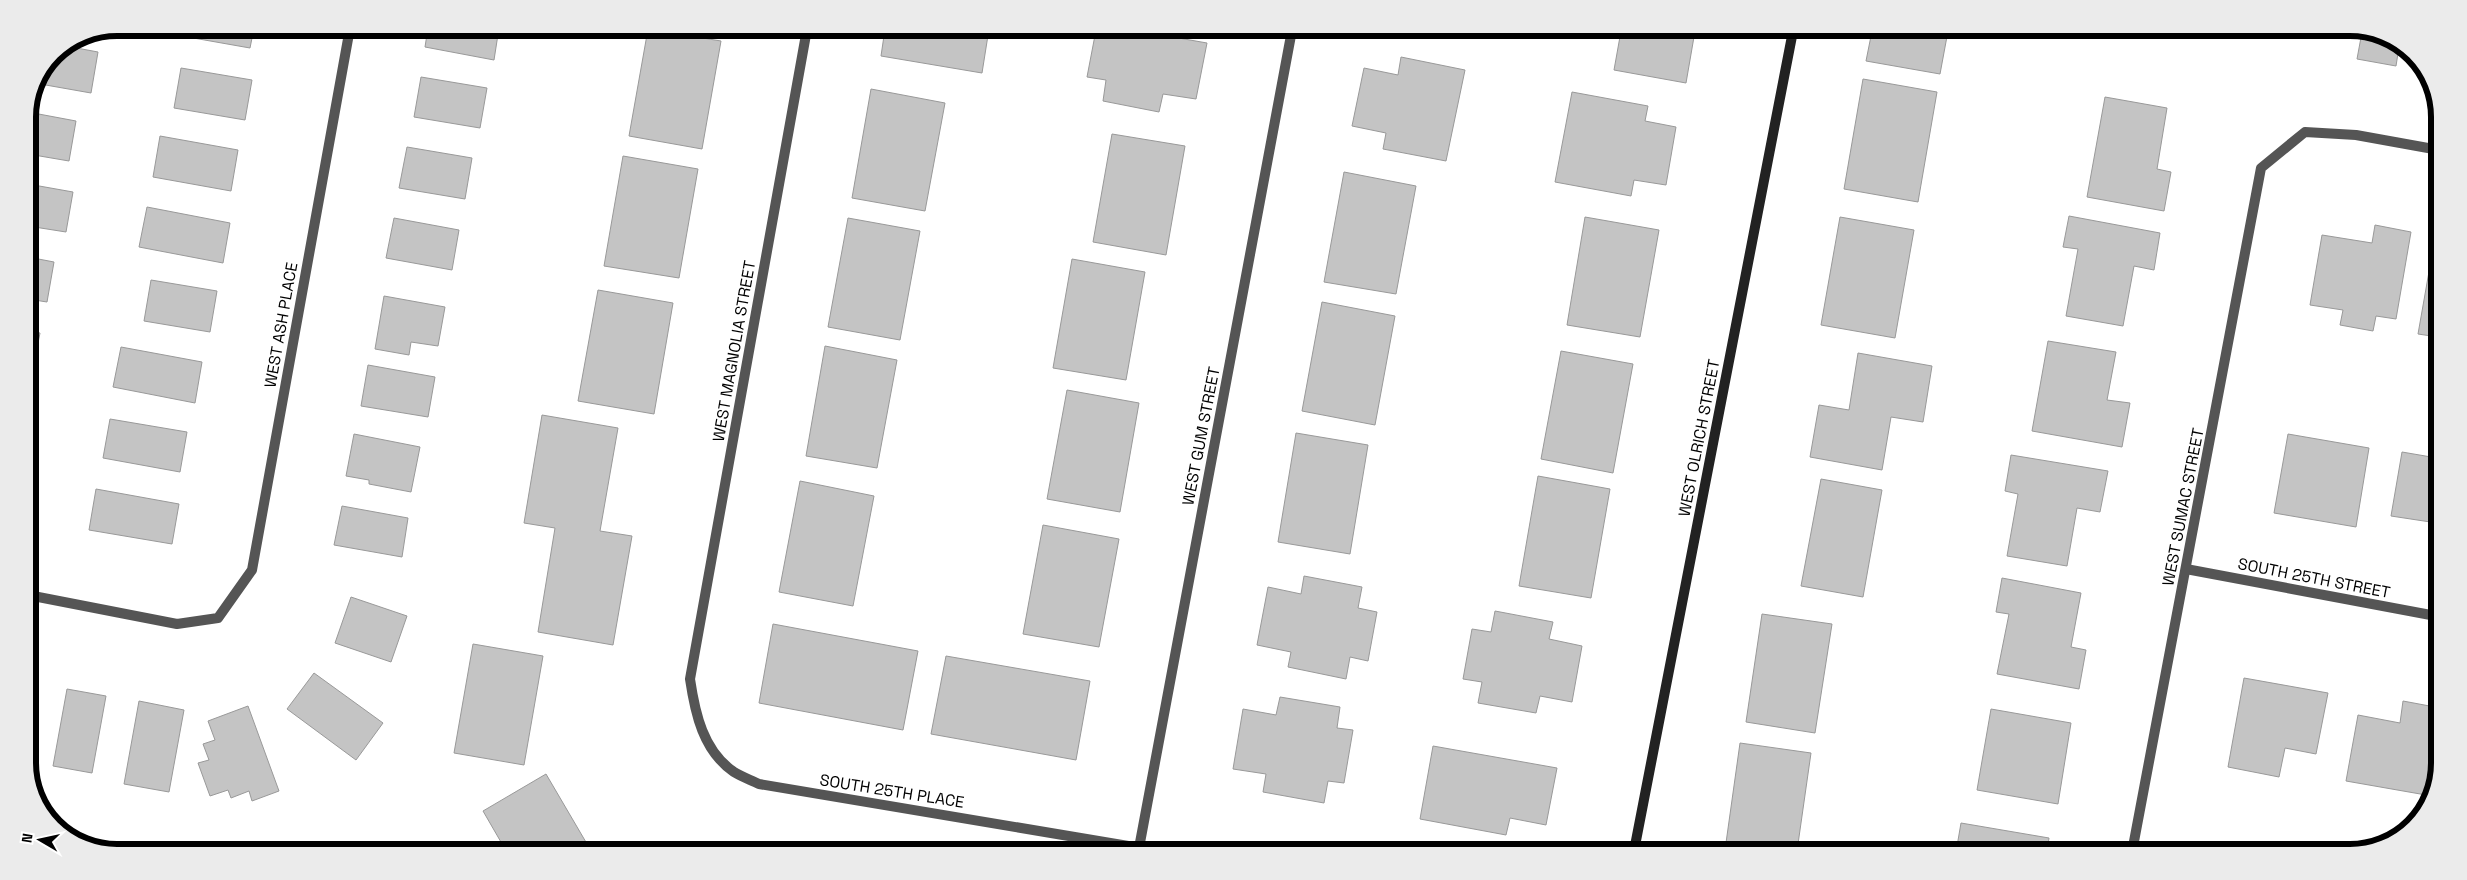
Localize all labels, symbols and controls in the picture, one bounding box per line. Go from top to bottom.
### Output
street label: WEST MAGNOLIA STREET [708,259,760,443]
street label: WEST ASH PLACE [260,261,302,389]
street label: WEST OLRICH STREET [1673,357,1725,519]
street label: WEST GUM STREET [1177,365,1225,507]
street label: WEST SUMAC STREET [2157,426,2209,588]
street label: SOUTH 25TH STREET [2236,553,2392,603]
street label: SOUTH 25TH PLACE [818,769,966,813]
north arrow [15,815,65,865]
text: N [18,832,37,844]

